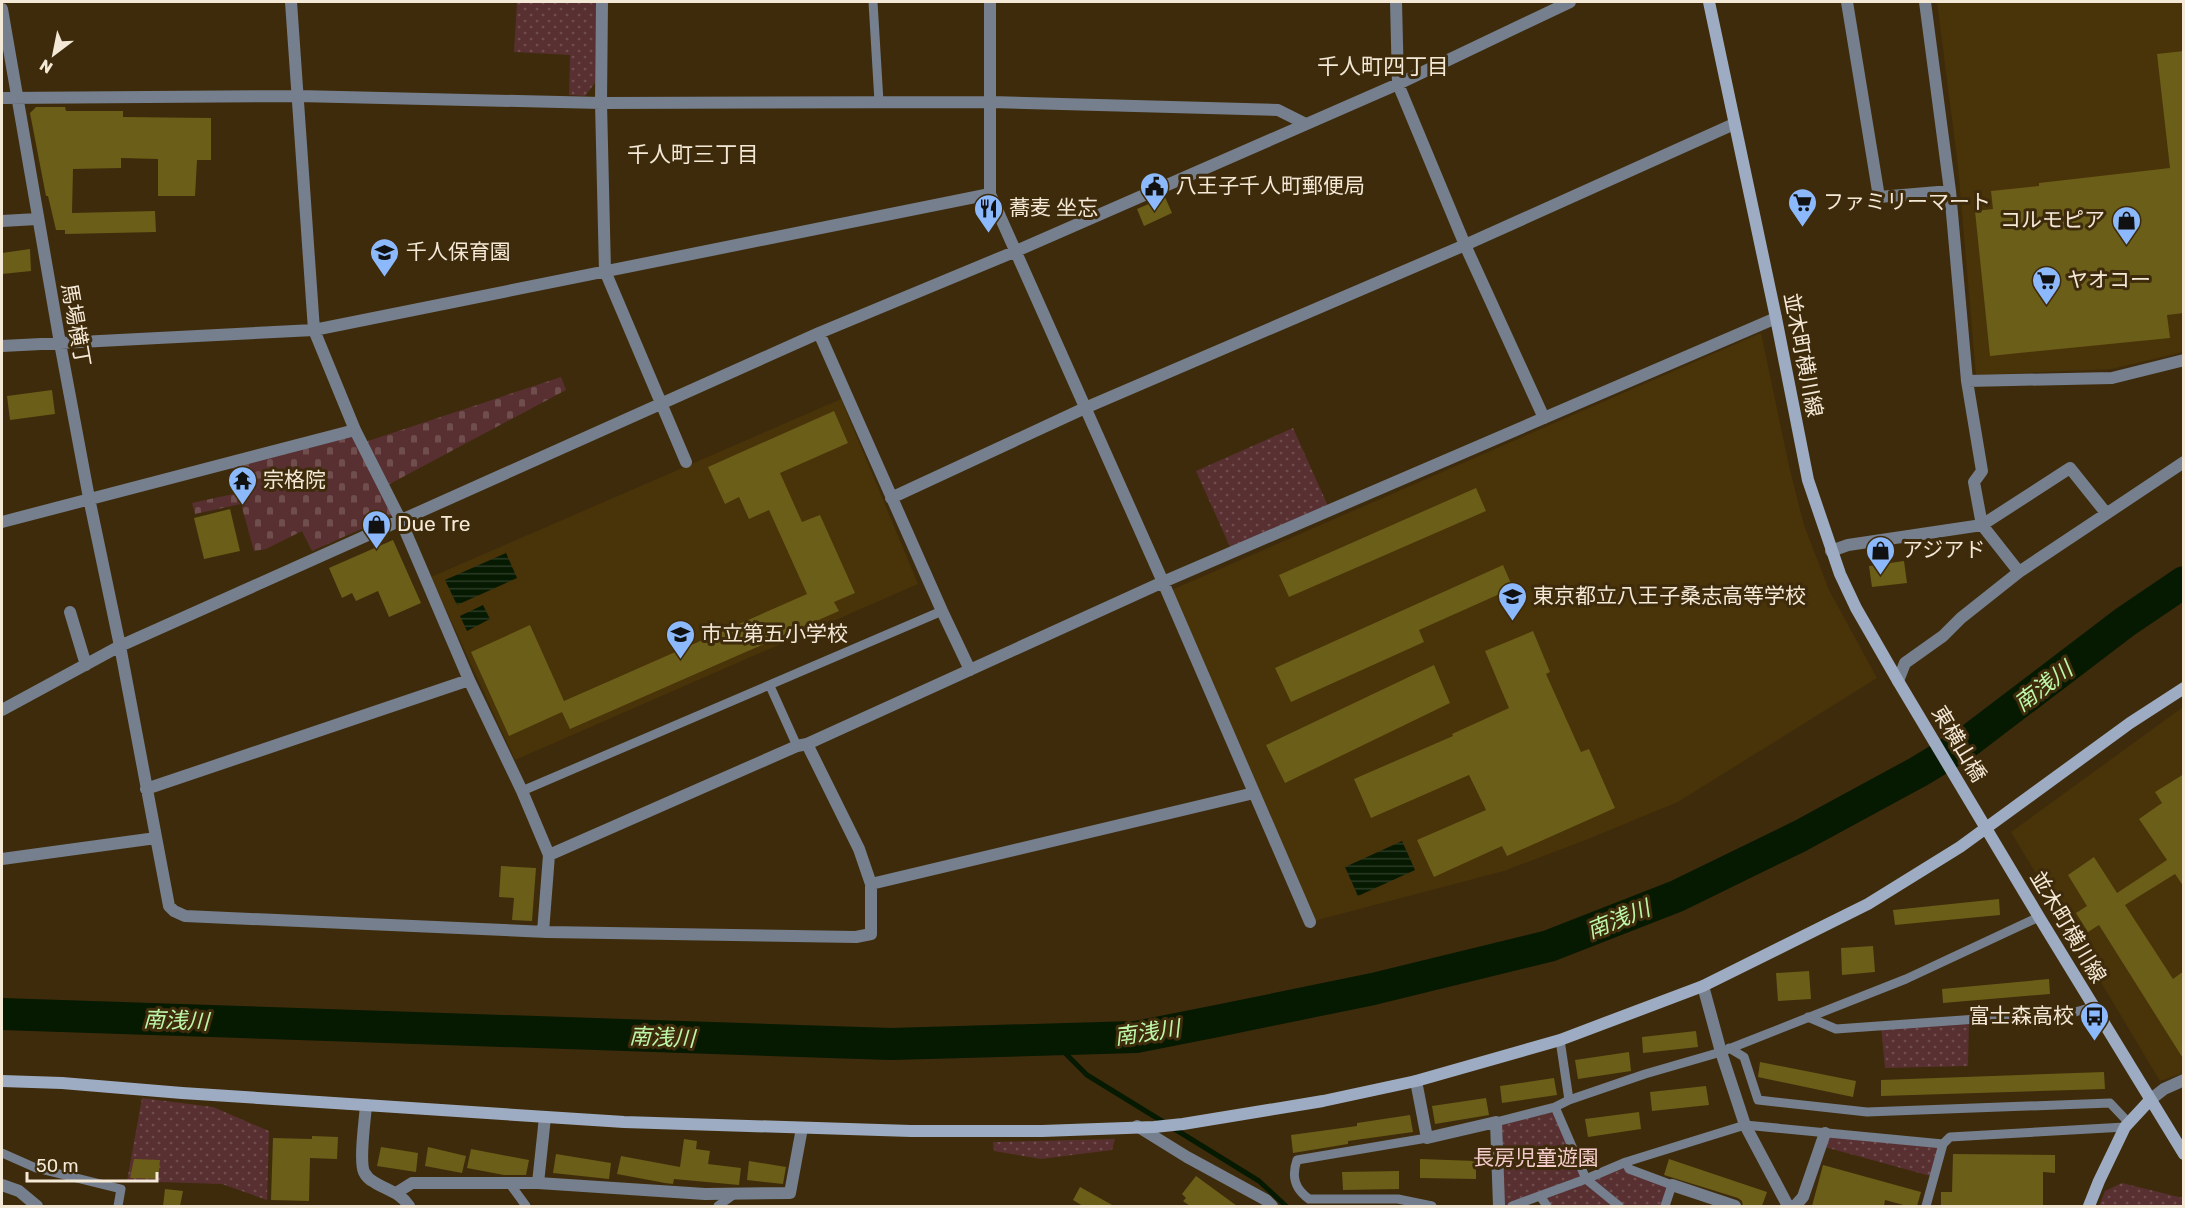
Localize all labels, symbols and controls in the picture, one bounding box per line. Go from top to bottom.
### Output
north arrow [24,24,84,84]
district label: 千人町四丁目 [1317,53,1449,80]
text: N [36,55,56,77]
district label: 千人町三丁目 [627,141,759,168]
public building icon: 八王子千人町郵便局 [1139,170,1171,212]
place label: 八王子千人町郵便局 [1176,173,1365,198]
supermarket icon: ファミリーマート [1786,186,1818,228]
place label: ファミリーマート [1823,189,1991,214]
restaurant icon: 蕎麦 坐忘 [972,192,1004,234]
place label: 蕎麦 坐忘 [1009,195,1098,220]
shop icon: コルモピア [2110,204,2142,246]
place label: コルモピア [2000,207,2105,232]
school or university icon: 千人保育園 [369,236,401,278]
place label: 千人保育園 [406,239,511,264]
supermarket icon: ヤオコー [2030,264,2062,306]
place label: ヤオコー [2067,267,2151,292]
street label: 馬場横丁 [57,281,96,368]
street label: 並木町横川線 [1779,291,1828,419]
temple icon: 宗格院 [226,464,258,506]
place label: 宗格院 [263,467,326,492]
shop icon: Due Tre [360,508,392,550]
place label: Due Tre [397,511,470,536]
shop icon: アジアド [1865,534,1897,576]
place label: アジアド [1902,537,1985,562]
school or university icon: 東京都立八王子桑志高等学校 [1496,580,1528,622]
place label: 東京都立八王子桑志高等学校 [1533,583,1806,608]
school or university icon: 市立第五小学校 [664,618,696,660]
place label: 市立第五小学校 [701,621,848,646]
water label: 南浅川 [2009,655,2079,717]
street label: 東横山橋 [1927,701,1992,786]
street label: 並木町横川線 [2025,866,2112,987]
water label: 南浅川 [1583,894,1656,944]
bus stop icon: 富士森高校 [2079,1000,2111,1042]
place label: 富士森高校 [1969,1003,2074,1028]
water label: 南浅川 [143,1006,211,1035]
water label: 南浅川 [1113,1014,1184,1050]
water label: 南浅川 [629,1023,697,1052]
scale bar [27,1145,158,1183]
park label: 長房児童遊園 [1473,1145,1599,1170]
text: 50 m [36,1155,79,1177]

